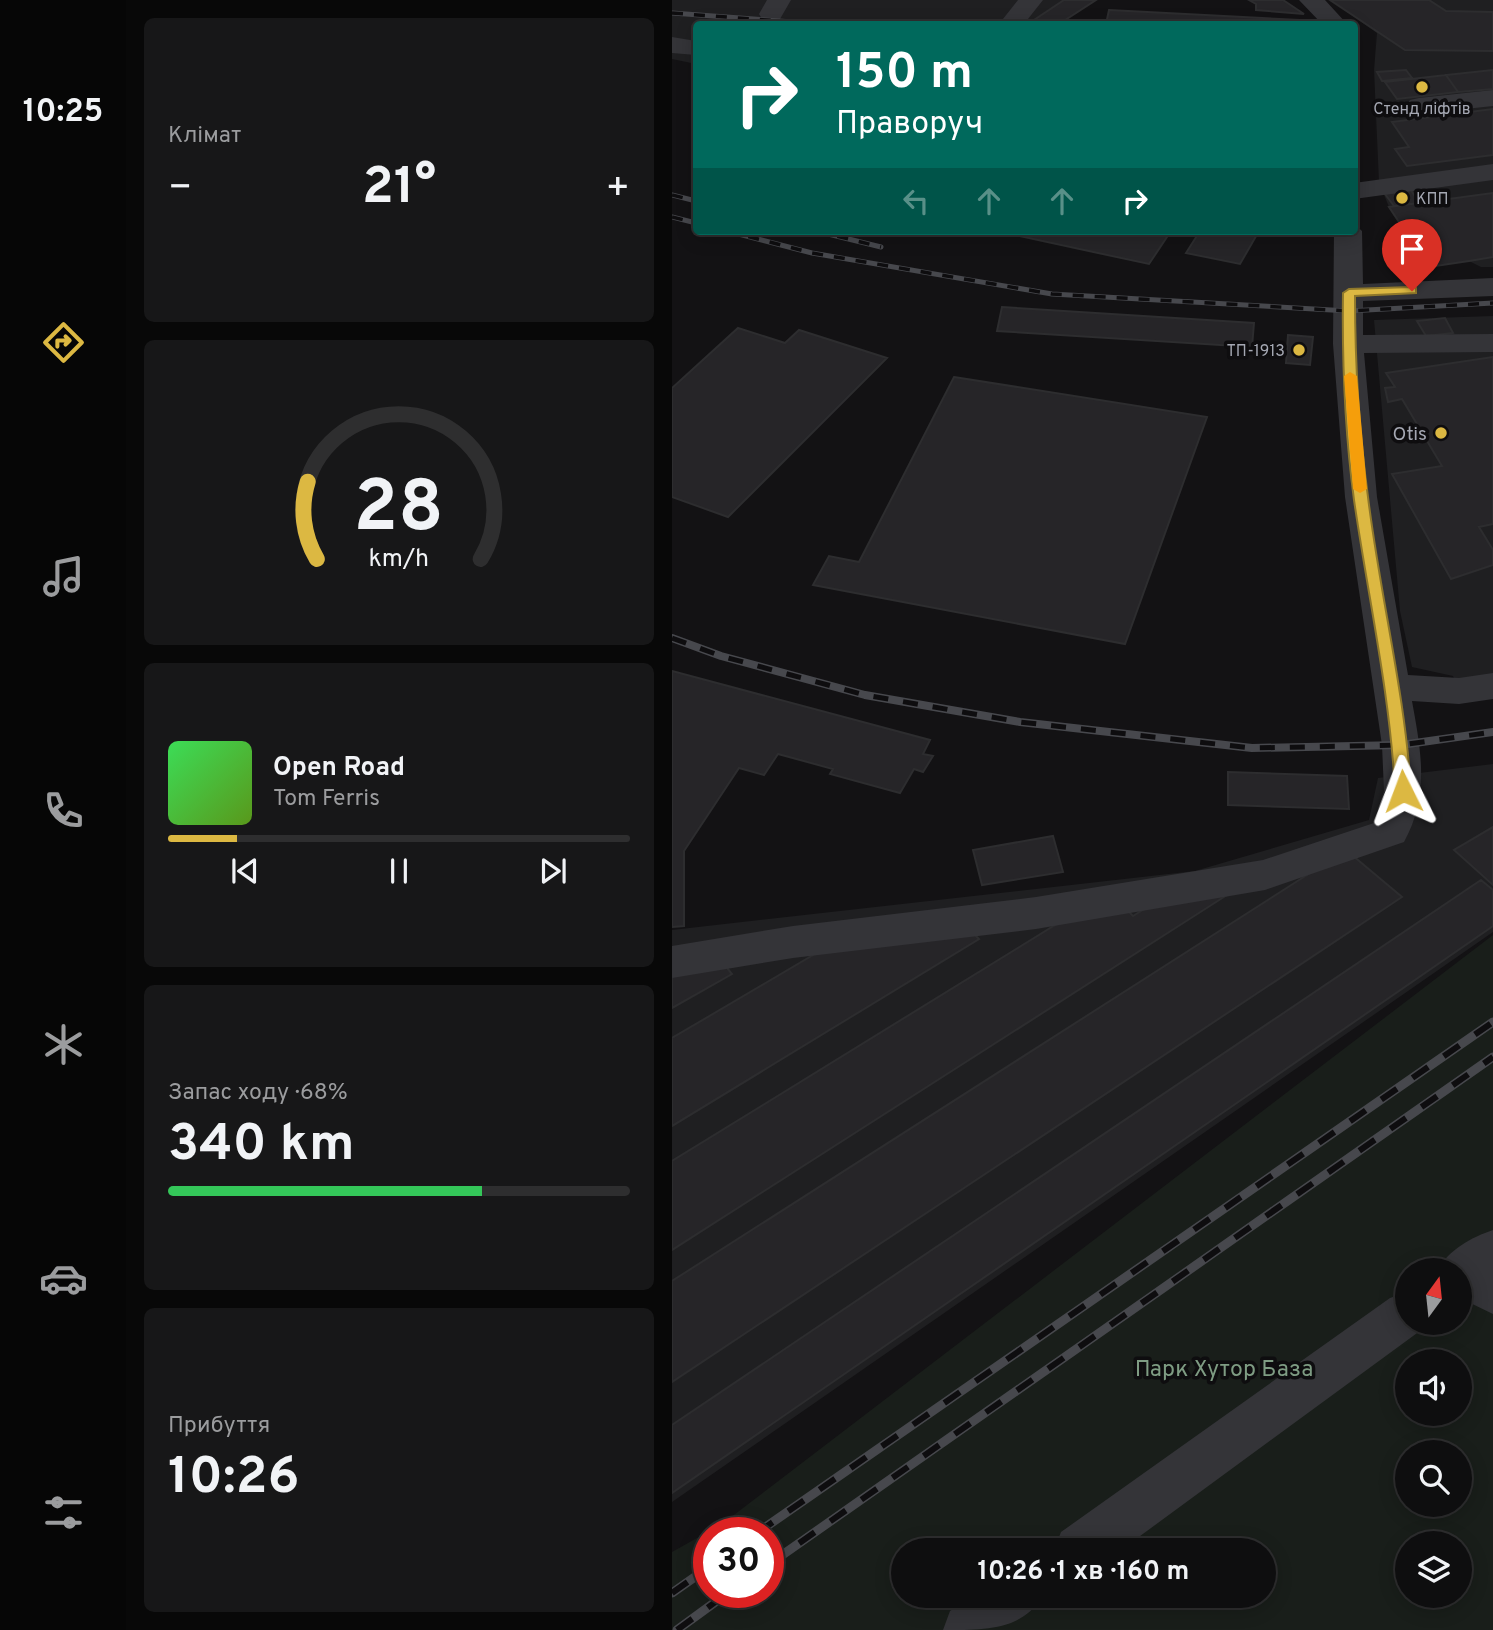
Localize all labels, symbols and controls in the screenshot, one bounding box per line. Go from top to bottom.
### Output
text: 150 m [836,44,973,106]
icon: right [721,49,812,140]
marker: Стенд ліфтів [1414,79,1430,95]
text: 10:25 [23,93,103,133]
place label: Стенд ліфтів [1373,100,1471,120]
text: Праворуч [836,105,983,145]
text: Клімат [168,122,241,151]
text: 21° [362,156,436,222]
text: − [168,165,193,214]
text: + [605,165,630,214]
icon: left [897,182,935,220]
icon: ahead [970,182,1008,220]
icon: ahead [1043,182,1081,220]
icon: right [1116,182,1154,220]
marker: КПП [1394,190,1410,206]
place label: КПП [1416,190,1449,210]
pin [1382,219,1442,291]
icon: arrive [1393,230,1431,268]
icon: directions [39,318,88,367]
place label: ТП-1913 [1226,342,1285,362]
marker: ТП-1913 [1291,342,1307,358]
place label: Otis [1393,423,1427,447]
marker: Otis [1433,425,1449,441]
text: 28 [354,465,444,557]
text: km/h [369,543,429,575]
icon: music [39,552,88,601]
text: Open Road [273,752,405,785]
position arrow [1366,754,1440,828]
text: Tom Ferris [273,785,380,814]
icon: phone [39,786,88,835]
icon: previous [226,852,264,890]
icon: pause [380,852,418,890]
icon: next [534,852,572,890]
icon: climate [39,1020,88,1069]
text: Запас ходу · 68% [168,1079,348,1108]
text: 340 km [168,1113,354,1179]
icon: car [39,1254,88,1303]
north arrow [1395,1258,1472,1335]
map controls [1395,1258,1472,1608]
button: sound [1395,1349,1472,1426]
park label: Парк Хутор База [1135,1356,1313,1385]
text: Прибуття [168,1412,270,1441]
button: search [1395,1440,1472,1517]
text: 10:26 [168,1446,299,1512]
icon: filters [39,1488,88,1537]
speed limit sign: 30 [693,1517,784,1608]
button: layers [1395,1531,1472,1608]
text: 10:26 · 1 хв · 160 m [978,1556,1189,1589]

